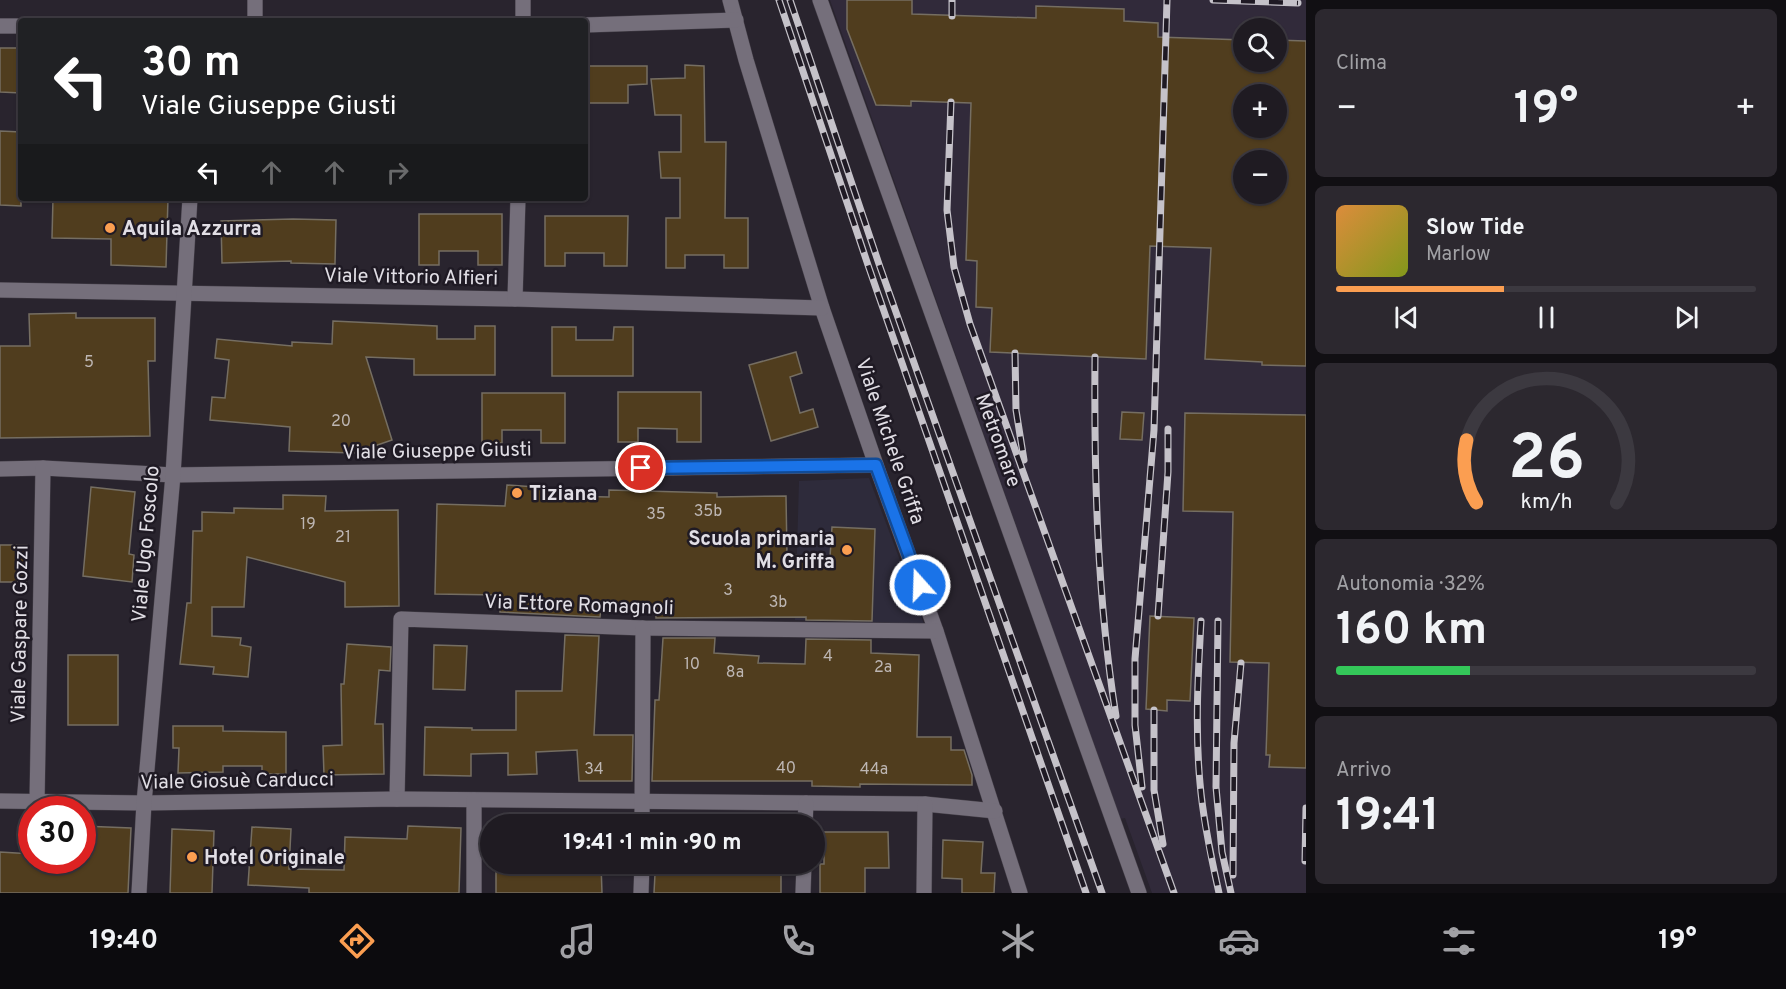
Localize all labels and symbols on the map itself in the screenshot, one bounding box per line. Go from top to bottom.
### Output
place label: Aquila Azzurra [122,217,262,243]
marker: Aquila Azzurra [103,221,117,235]
street label: Viale Vittorio Alfieri [324,263,498,293]
house number: 5 [84,353,94,373]
street label: Viale Michele Griffa [848,355,930,528]
street label: Metromare [968,390,1026,491]
house number: 20 [331,412,351,432]
street label: Viale Giuseppe Giusti [342,437,532,467]
pin [615,442,666,493]
street label: Viale Ugo Foscolo [127,465,167,624]
place label: Tiziana [529,482,598,508]
marker: Tiziana [510,486,524,500]
house number: 35b [694,502,722,522]
house number: 35 [646,505,666,525]
house number: 19 [300,515,316,535]
place label: Scuola primaria M. Griffa [688,527,835,576]
house number: 21 [335,528,351,548]
marker: Scuola primaria M. Griffa [840,543,854,557]
street label: Viale Gaspare Gozzi [6,545,36,723]
position arrow [888,553,952,617]
house number: 3 [723,581,733,601]
street label: Via Ettore Romagnoli [484,590,674,622]
house number: 3b [769,593,787,613]
house number: 4 [823,647,833,667]
house number: 10 [684,655,700,675]
house number: 2a [874,658,892,678]
house number: 8a [726,663,744,683]
house number: 40 [776,759,796,779]
house number: 34 [584,760,604,780]
house number: 44a [860,760,888,780]
street label: Viale Giosuè Carducci [140,767,334,797]
speed limit sign: 30 [18,796,96,874]
place label: Hotel Originale [204,846,345,872]
marker: Hotel Originale [185,850,199,864]

